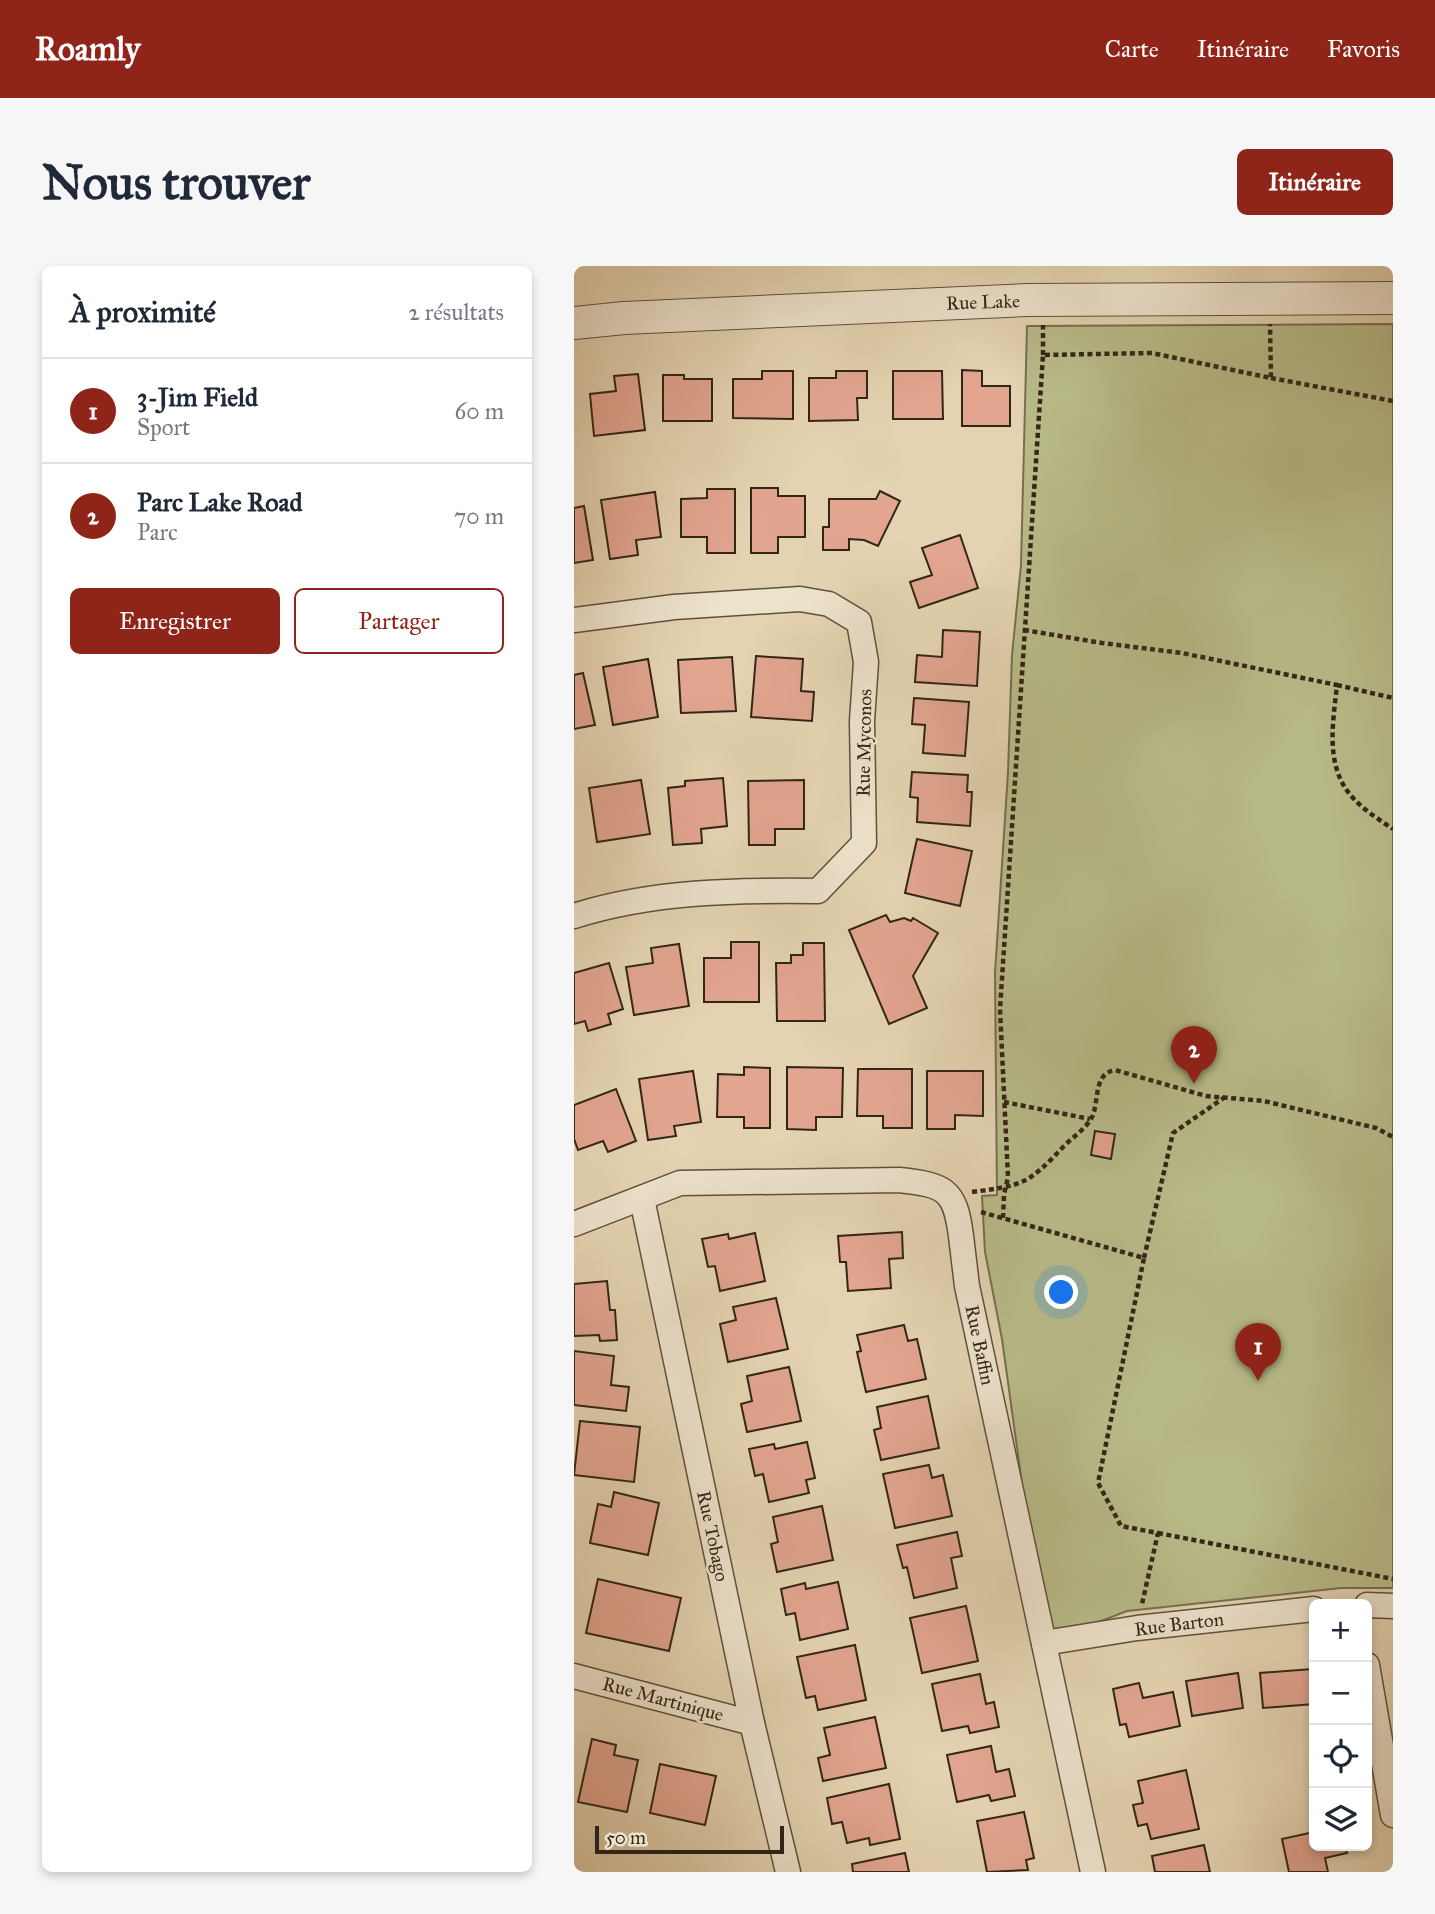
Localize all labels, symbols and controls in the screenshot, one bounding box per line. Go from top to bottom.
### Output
text: Roamly [35,29,140,69]
text: Carte [1105,34,1159,64]
text: Itinéraire [1197,34,1289,64]
text: Favoris [1327,34,1400,64]
button: Itinéraire [1237,149,1393,215]
text: Nous trouver [42,153,310,212]
street label: Rue Lake [946,289,1020,315]
text: À proximité [70,294,216,330]
text: 2 résultats [408,298,504,326]
text: 3-Jim Field [137,381,258,413]
text: 1 [88,397,98,425]
text: 60 m [455,397,504,425]
text: Sport [137,413,190,441]
text: Parc Lake Road [137,486,302,518]
text: 2 [87,502,99,530]
text: 70 m [454,502,504,530]
text: Parc [137,518,178,546]
button: Enregistrer [70,588,280,654]
button: Partager [294,588,504,654]
street label: Rue Myconos [852,689,876,797]
pin: 2 [1171,1026,1217,1084]
your location [1044,1275,1078,1309]
street label: Rue Baffin [960,1303,1000,1387]
pin: 1 [1235,1323,1281,1381]
street label: Rue Tobago [691,1488,734,1584]
map controls [1309,1599,1372,1851]
button: + [1309,1599,1372,1662]
street label: Rue Barton [1133,1607,1225,1641]
button: − [1309,1662,1372,1725]
street label: Rue Martinique [600,1672,726,1727]
button: locate [1309,1725,1372,1788]
button: layers [1309,1788,1372,1851]
scale bar [595,1823,784,1855]
text: 50 m [606,1826,646,1849]

